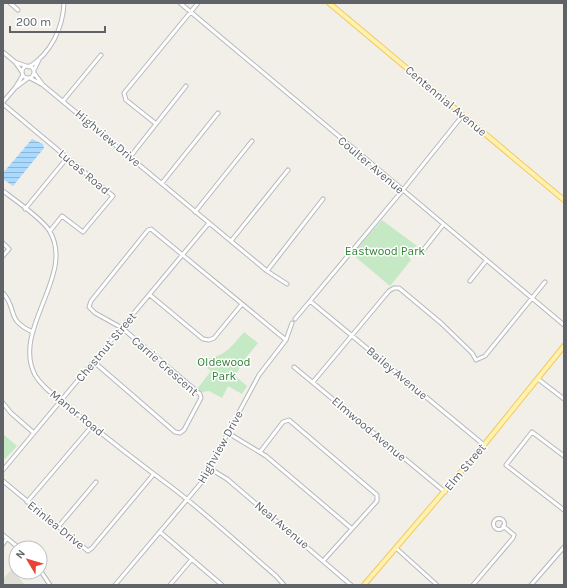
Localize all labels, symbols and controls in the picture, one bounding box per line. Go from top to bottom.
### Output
scale bar [10,8,105,34]
text: 200 m [16,15,51,29]
street label: Centennial Avenue [403,63,489,139]
street label: Highview Drive [72,107,144,169]
street label: Coulter Avenue [335,133,407,197]
street label: Lucas Road [56,147,112,197]
park label: Eastwood Park [345,244,425,258]
street label: Chestnut Street [73,309,139,385]
street label: Carrie Crescent [129,333,201,399]
street label: Bailey Avenue [364,344,430,402]
park label: Oldewood Park [197,355,251,383]
street label: Manor Road [47,387,107,439]
street label: Elmwood Avenue [329,394,409,464]
street label: Highview Drive [194,408,246,486]
street label: Elm Street [441,440,489,493]
street label: Erinlea Drive [25,498,87,552]
street label: Neal Avenue [252,498,312,552]
north arrow [8,540,48,580]
text: N [13,547,28,561]

